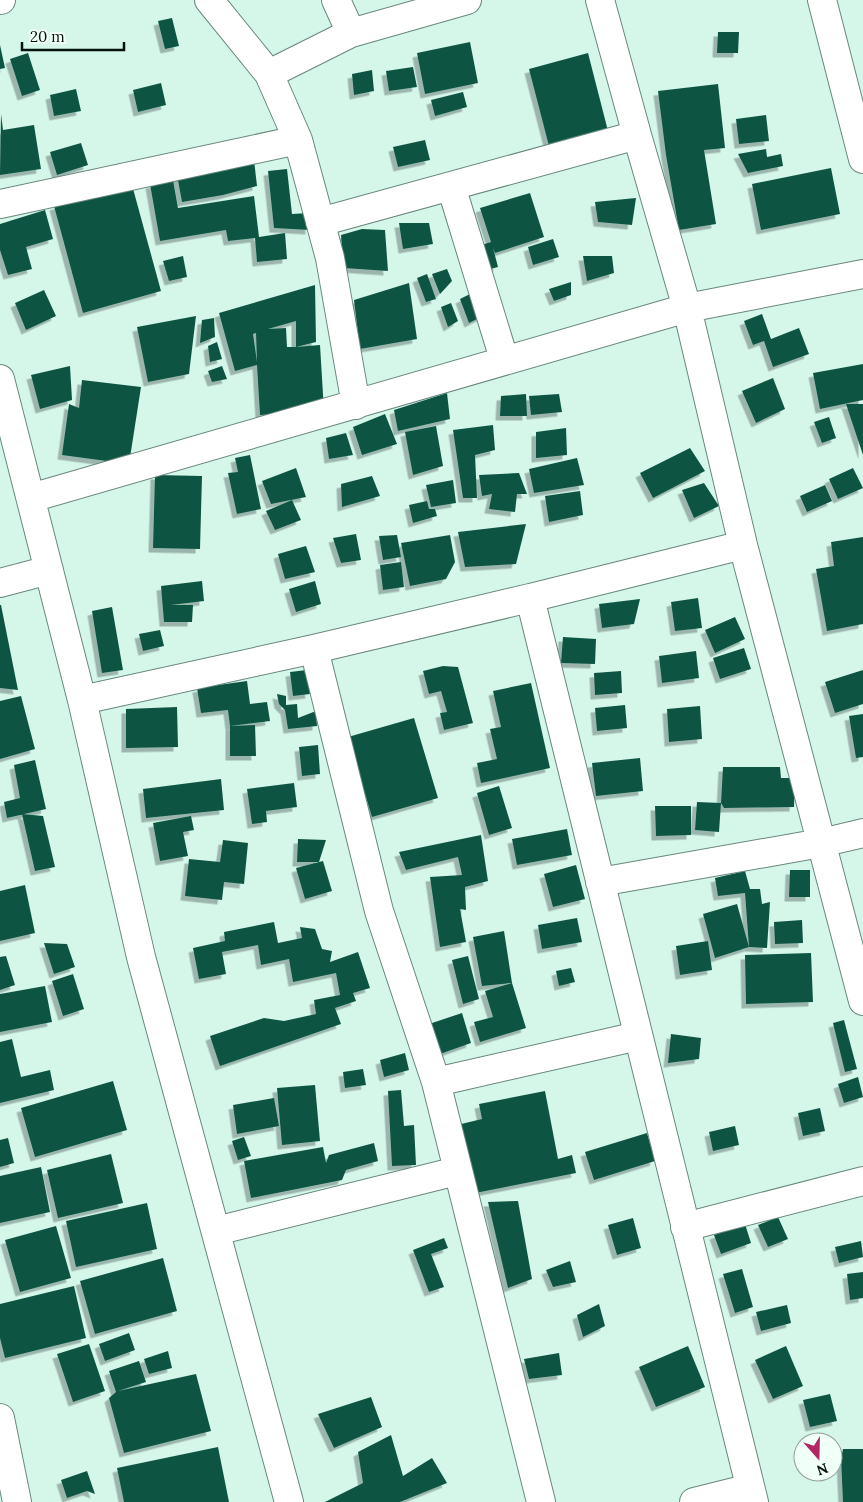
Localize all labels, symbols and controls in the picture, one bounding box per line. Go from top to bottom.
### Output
scale bar [22,20,125,52]
text: 20 m [30,27,65,46]
north arrow [793,1432,843,1482]
text: N [814,1459,831,1480]

